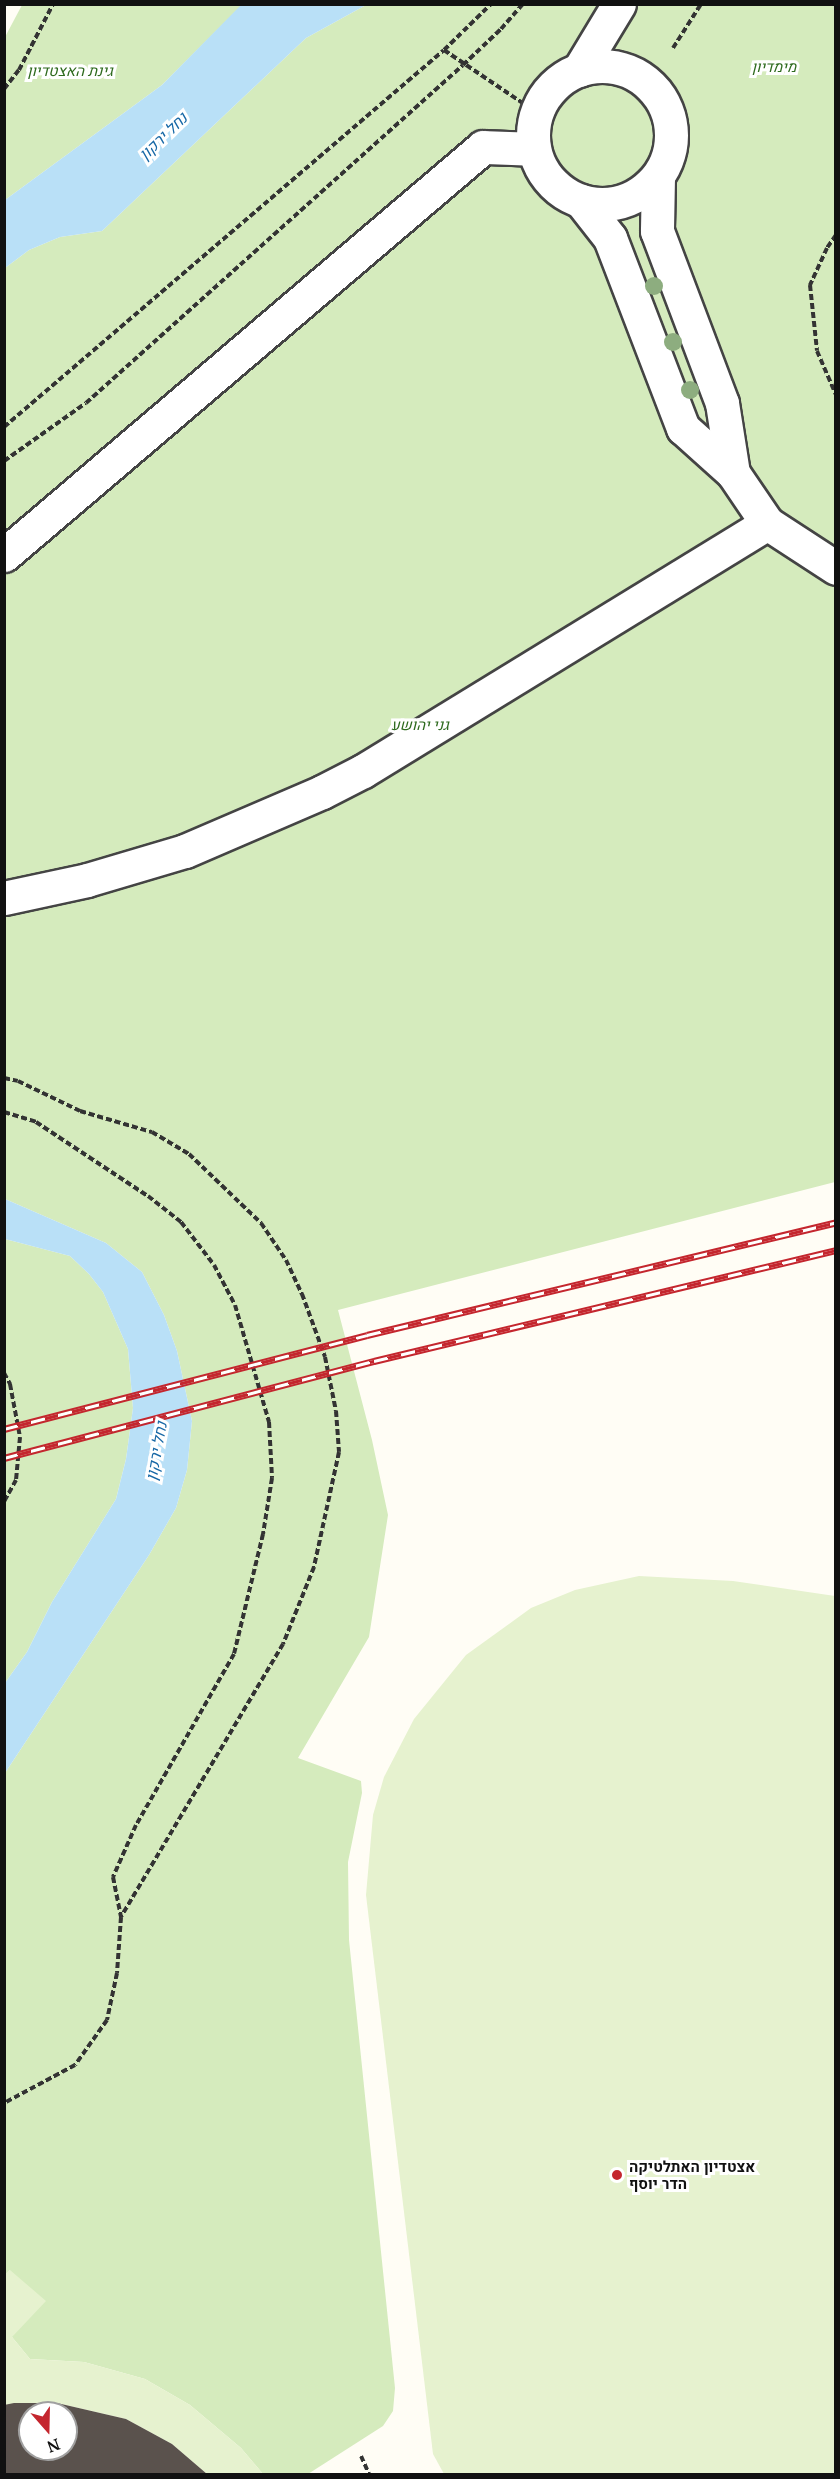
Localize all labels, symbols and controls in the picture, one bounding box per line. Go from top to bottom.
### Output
park label: מימדיון [752,58,796,76]
park label: גינת האצטדיון [27,62,113,80]
water label: נחל ירקון [135,108,191,164]
park label: גני יהושע [391,716,449,734]
water label: נחל ירקון [141,1420,171,1482]
place label: אצטדיון האתלטיקה הדר יוסף [629,2157,755,2192]
marker: אצטדיון האתלטיקה הדר יוסף [610,2168,624,2182]
north arrow [18,2401,78,2461]
text: N [44,2434,63,2458]

